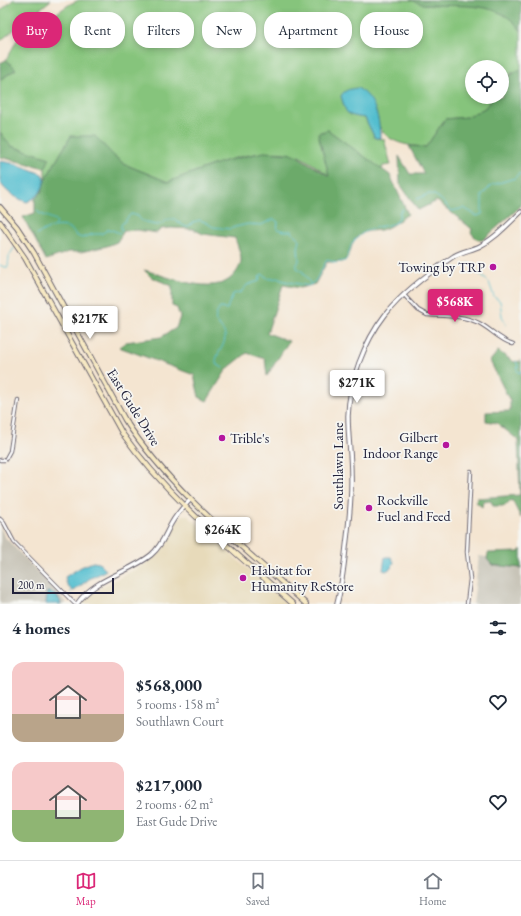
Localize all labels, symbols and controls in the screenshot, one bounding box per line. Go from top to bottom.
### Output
chip: Buy [12,12,62,48]
chip: Rent [70,12,125,48]
chip: Filters [133,12,194,48]
chip: New [202,12,256,48]
chip: Apartment [264,12,352,48]
chip: House [360,12,423,48]
map controls [465,60,509,104]
button: locate [465,60,509,104]
place label: Towing by TRP [398,258,485,276]
marker: Towing by TRP [488,262,498,272]
pin: $568K [427,289,483,323]
text: $568K [437,293,473,310]
pin: $217K [62,306,118,340]
text: $217K [72,310,108,327]
street label: East Gude Drive [103,365,165,449]
pin: $271K [329,370,385,404]
text: $271K [339,374,375,391]
street label: Southlawn Lane [329,422,347,510]
place label: Gilbert Indoor Range [363,428,439,462]
place label: Trible's [230,429,270,447]
marker: Trible's [217,433,227,443]
marker: Gilbert Indoor Range [441,440,451,450]
place label: Rockville Fuel and Feed [377,491,451,525]
marker: Rockville Fuel and Feed [364,503,374,513]
pin: $264K [195,517,251,551]
text: $264K [205,521,241,538]
place label: Habitat for Humanity ReStore [251,561,354,595]
marker: Habitat for Humanity ReStore [238,573,248,583]
scale bar [12,576,114,595]
text: 200 m [18,578,45,592]
text: 4 homes [12,617,70,639]
icon: filters [487,617,509,639]
text: $568,000 [136,674,202,696]
icon: home [44,678,92,726]
icon: heart [487,691,509,713]
text: 5 rooms · 158 m² [136,696,220,713]
text: Southlawn Court [136,713,223,730]
text: $217,000 [136,774,202,796]
icon: home [44,778,92,826]
icon: heart [487,791,509,813]
text: 2 rooms · 62 m² [136,796,213,813]
text: East Gude Drive [136,813,217,830]
tab: Map [75,870,97,908]
tab: Saved [246,870,270,908]
tab: Home [419,870,446,908]

